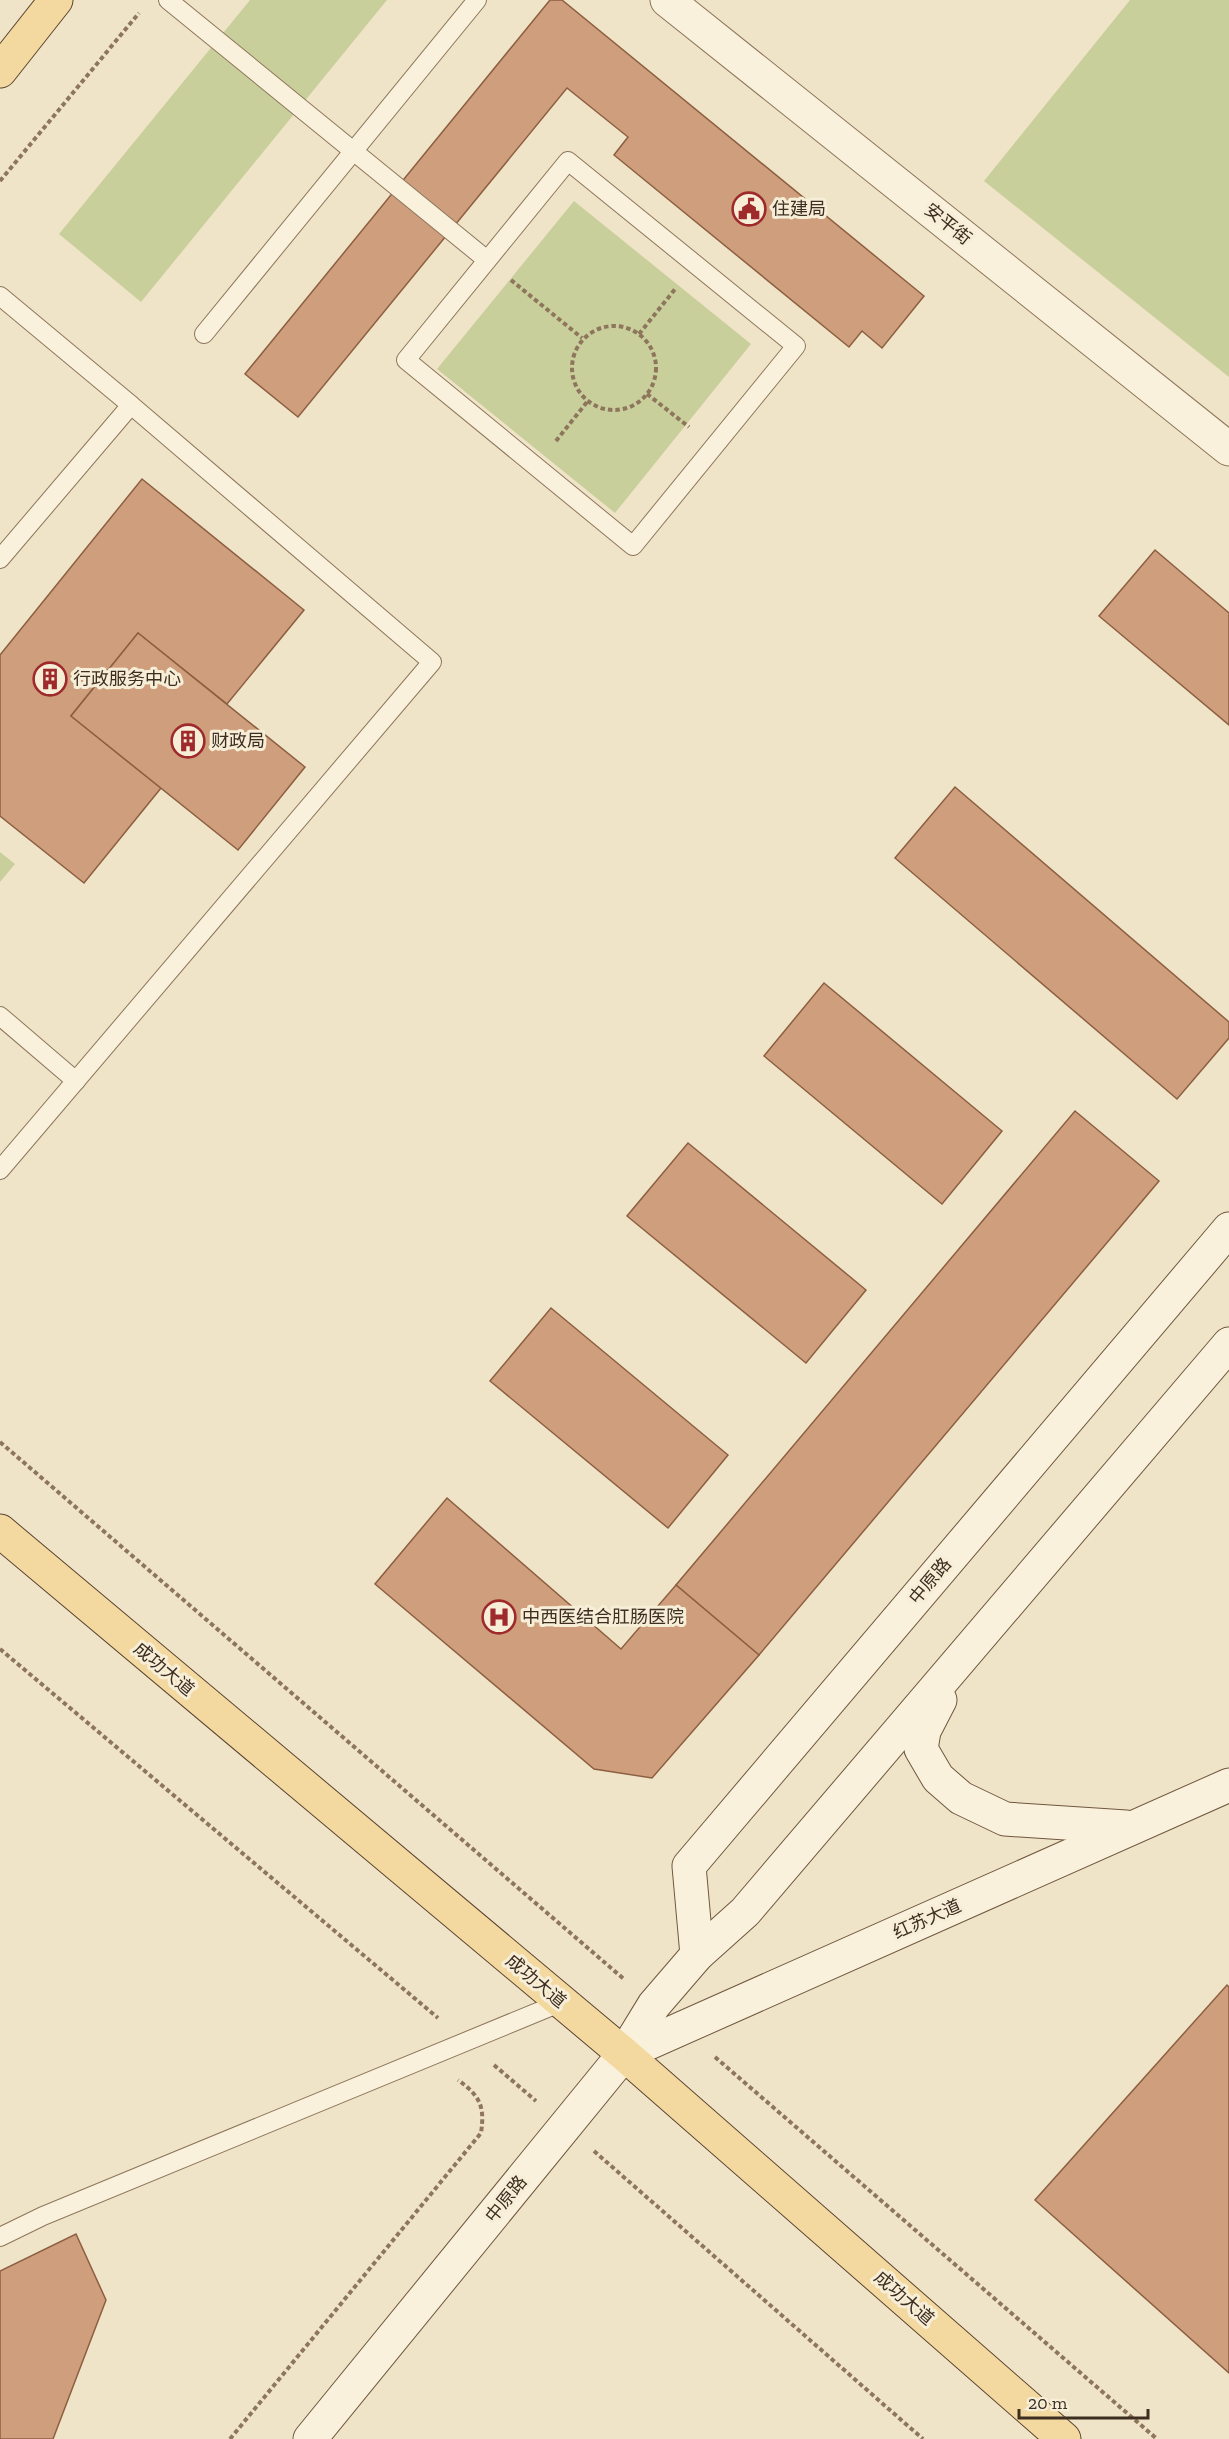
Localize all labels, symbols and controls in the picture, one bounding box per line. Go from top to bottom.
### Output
public building icon: 住建局 [731,191,767,227]
place label: 住建局 [772,198,826,220]
street label: 安平街 [920,198,976,250]
building icon: 行政服务中心 [32,661,68,697]
place label: 行政服务中心 [73,668,181,690]
building icon: 财政局 [170,723,206,759]
place label: 财政局 [211,730,265,752]
street label: 中原路 [904,1553,956,1609]
hospital icon: 中西医结合肛肠医院 [481,1599,517,1635]
place label: 中西医结合肛肠医院 [522,1606,684,1628]
street label: 成功大道 [129,1637,199,1701]
street label: 红苏大道 [890,1894,964,1944]
street label: 成功大道 [501,1949,571,2013]
street label: 中原路 [480,2171,532,2227]
street label: 成功大道 [870,2266,938,2330]
scale bar [1019,2382,1148,2420]
text: 20 m [1028,2392,1068,2414]

